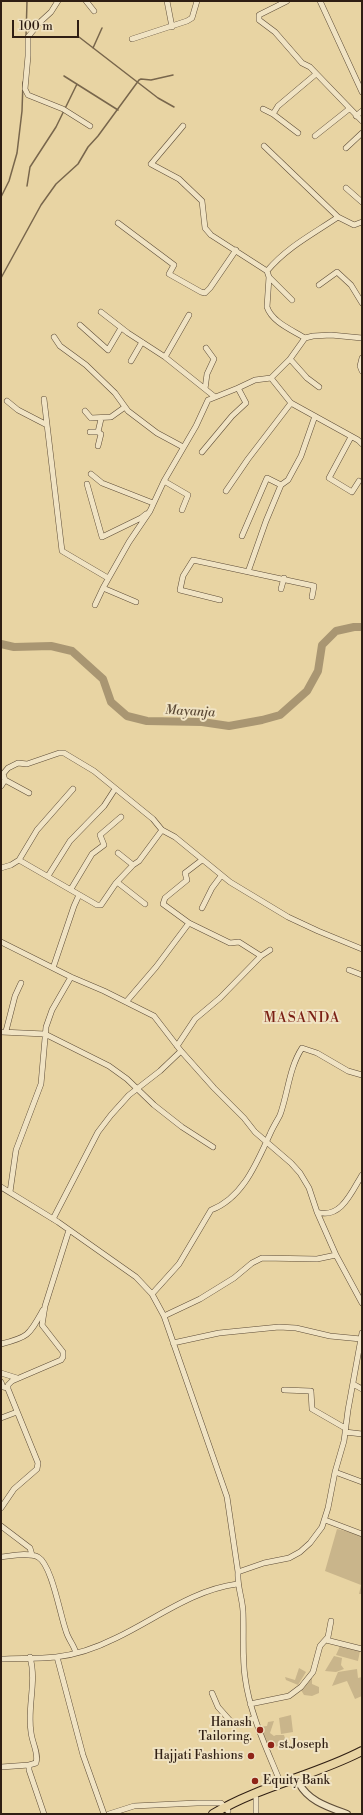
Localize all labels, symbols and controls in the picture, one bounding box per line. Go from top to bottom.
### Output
scale bar [14,12,81,38]
text: 100 m [19,19,53,34]
water label: Mayanja [164,703,216,721]
district label: MASANDA [264,1011,340,1027]
place label: Hanash Tailoring. [199,1716,252,1744]
marker: Hanash Tailoring. [255,1725,265,1735]
place label: st.Joseph [279,1738,329,1752]
marker: st.Joseph [266,1740,276,1750]
place label: Hajjati Fashions [154,1749,243,1763]
marker: Hajjati Fashions [246,1751,256,1761]
place label: Equity Bank [263,1774,330,1788]
marker: Equity Bank [250,1776,260,1786]

